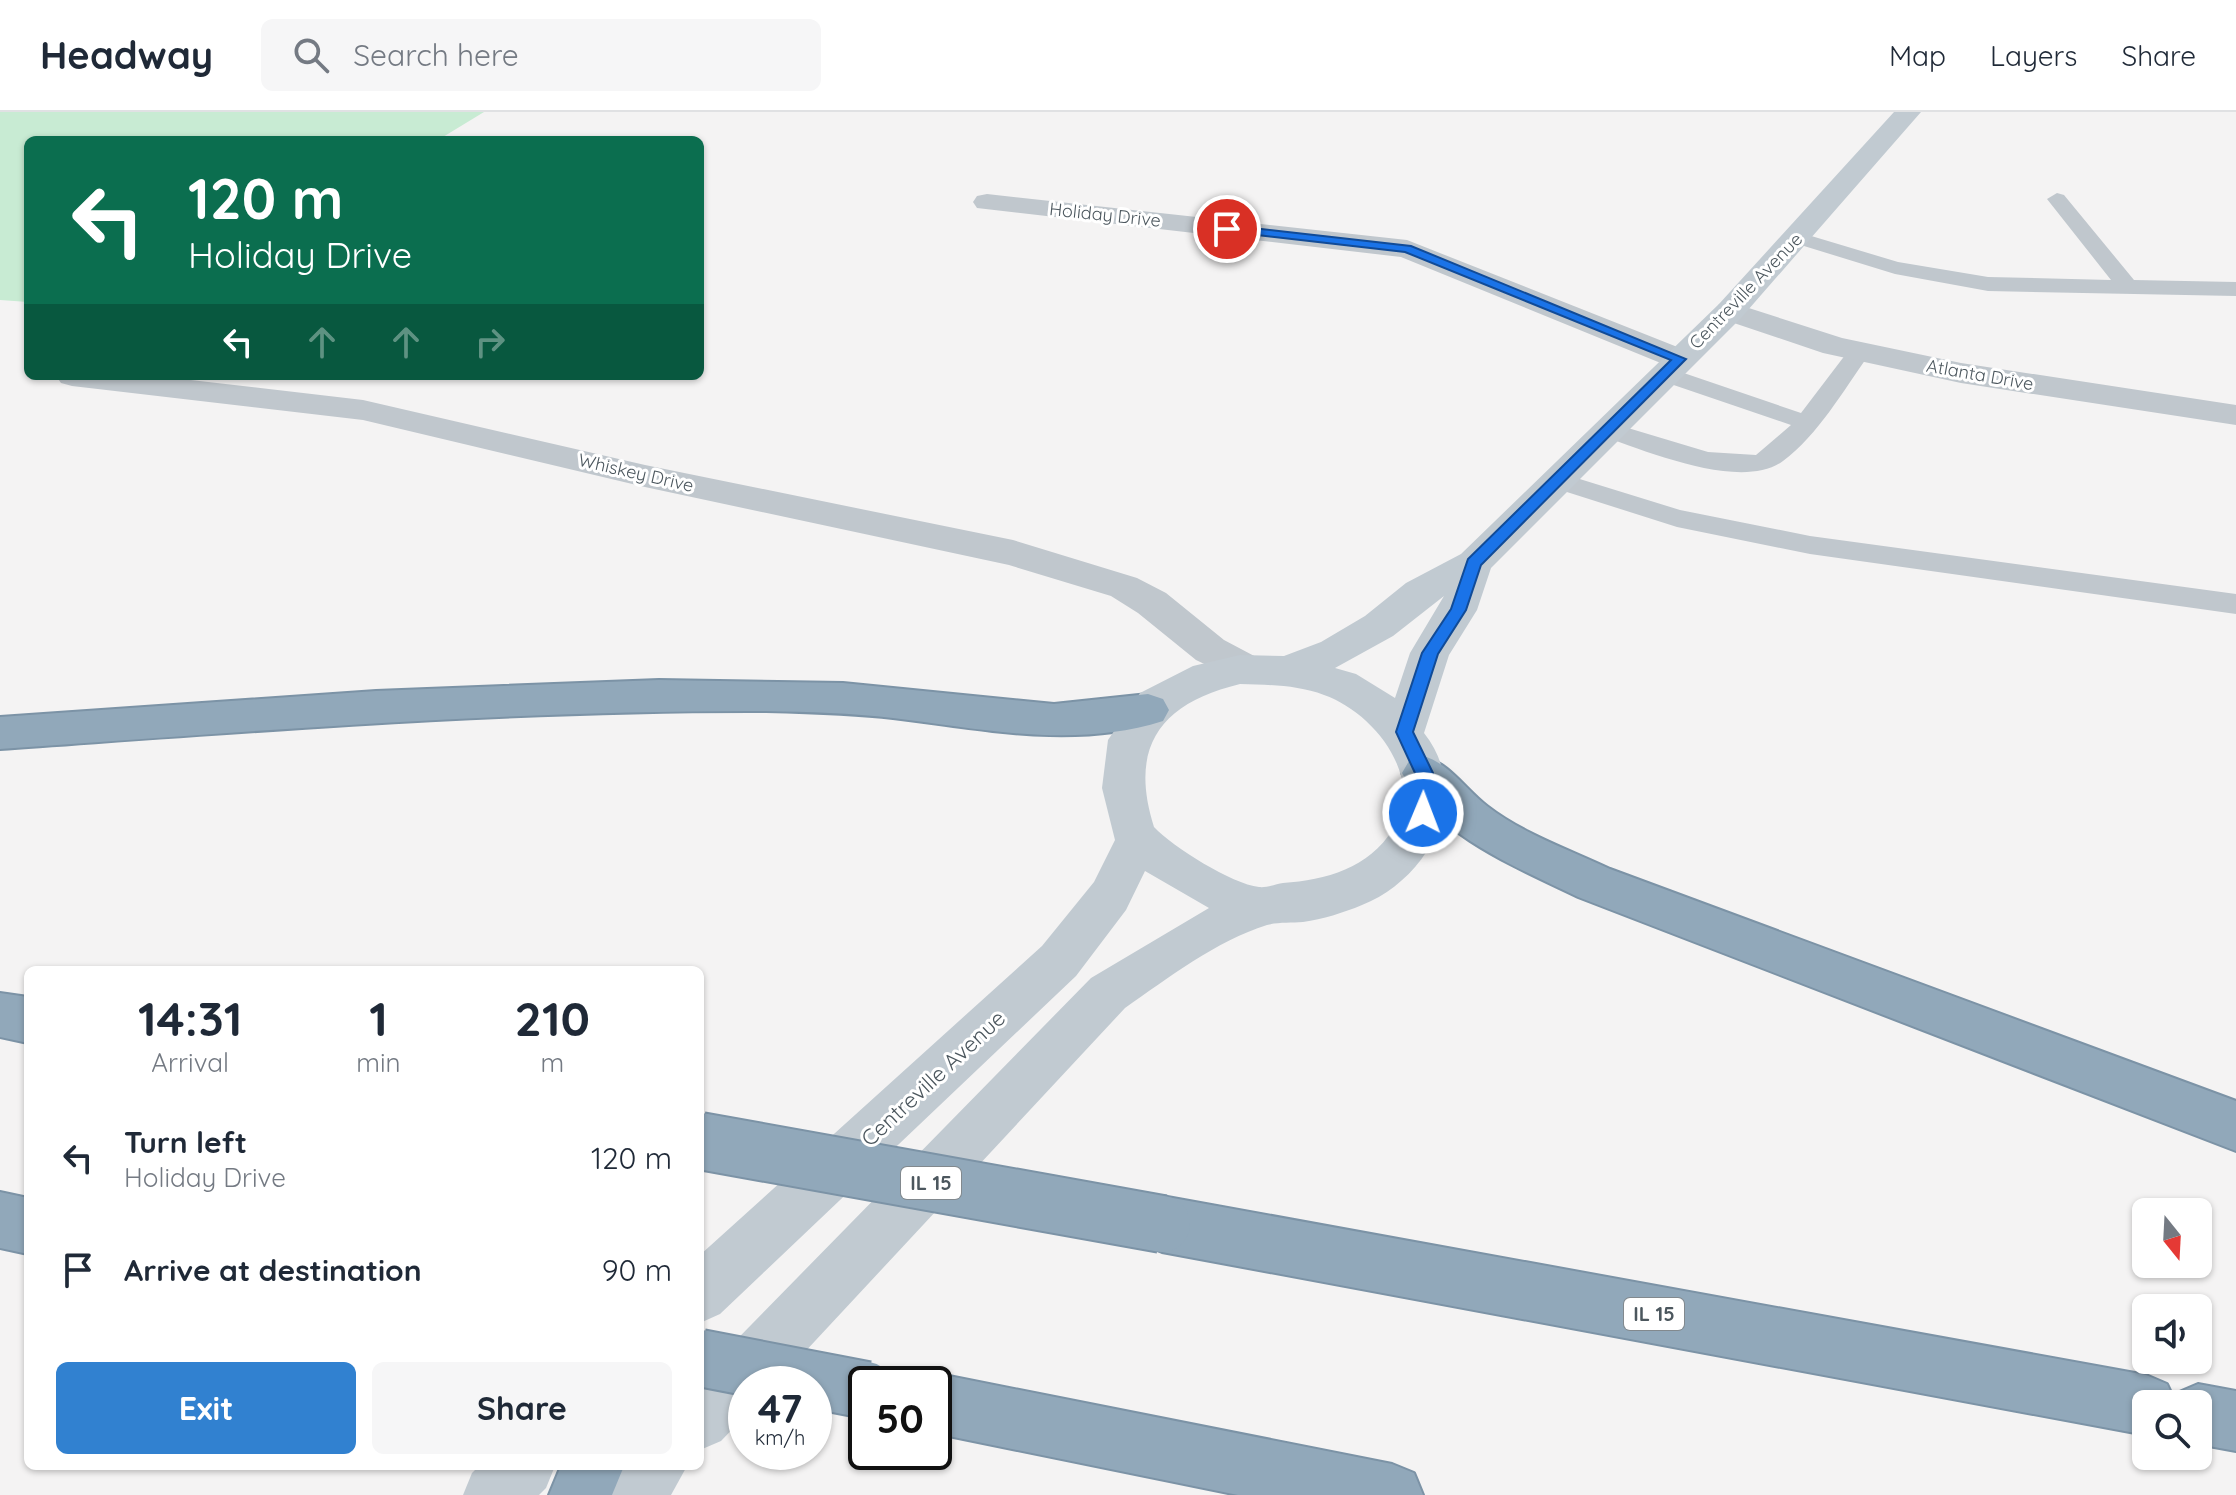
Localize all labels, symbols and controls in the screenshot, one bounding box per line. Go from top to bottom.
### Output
search box [261,19,821,91]
text: Headway [40,31,213,79]
icon: search [289,33,333,77]
text: Search here [353,36,519,74]
text: Map [1889,38,1946,73]
text: Layers [1990,38,2077,73]
text: Share [2121,38,2196,73]
text: 120 m [188,163,343,233]
icon: left [56,168,160,272]
pin [1193,195,1261,263]
street label: Holiday Drive [1048,197,1162,232]
icon: arrive [1205,207,1249,251]
street label: Centreville Avenue [1684,228,1807,354]
text: Holiday Drive [188,232,412,277]
icon: left [216,320,260,364]
icon: ahead [300,320,344,364]
icon: ahead [384,320,428,364]
icon: right [468,320,512,364]
street label: Atlanta Drive [1925,354,2035,395]
street label: Whiskey Drive [576,448,696,497]
position arrow [1381,771,1465,855]
text: 14:31 [138,988,242,1048]
text: 1 [369,988,388,1048]
text: 210 [515,988,590,1048]
street label: Centreville Avenue [855,1004,1011,1152]
text: Arrival [151,1046,229,1079]
text: min [356,1046,401,1079]
text: m [540,1046,564,1079]
text: Turn left [124,1123,247,1161]
icon: left [56,1136,100,1180]
text: 120 m [591,1139,672,1177]
text: Holiday Drive [124,1161,286,1194]
road number: IL 15 [901,1167,961,1199]
north arrow [2132,1198,2212,1278]
map controls [2132,1198,2212,1470]
icon: arrive [56,1248,100,1292]
text: Arrive at destination [124,1251,422,1289]
text: 90 m [602,1251,672,1289]
button: sound [2132,1294,2212,1374]
road number: IL 15 [1624,1298,1684,1330]
button: Exit [56,1362,356,1454]
button: Share [372,1362,672,1454]
speed limit sign: 50 [848,1366,952,1470]
text: 47 [758,1383,802,1433]
button: search [2132,1390,2212,1470]
text: km/h [755,1425,805,1450]

